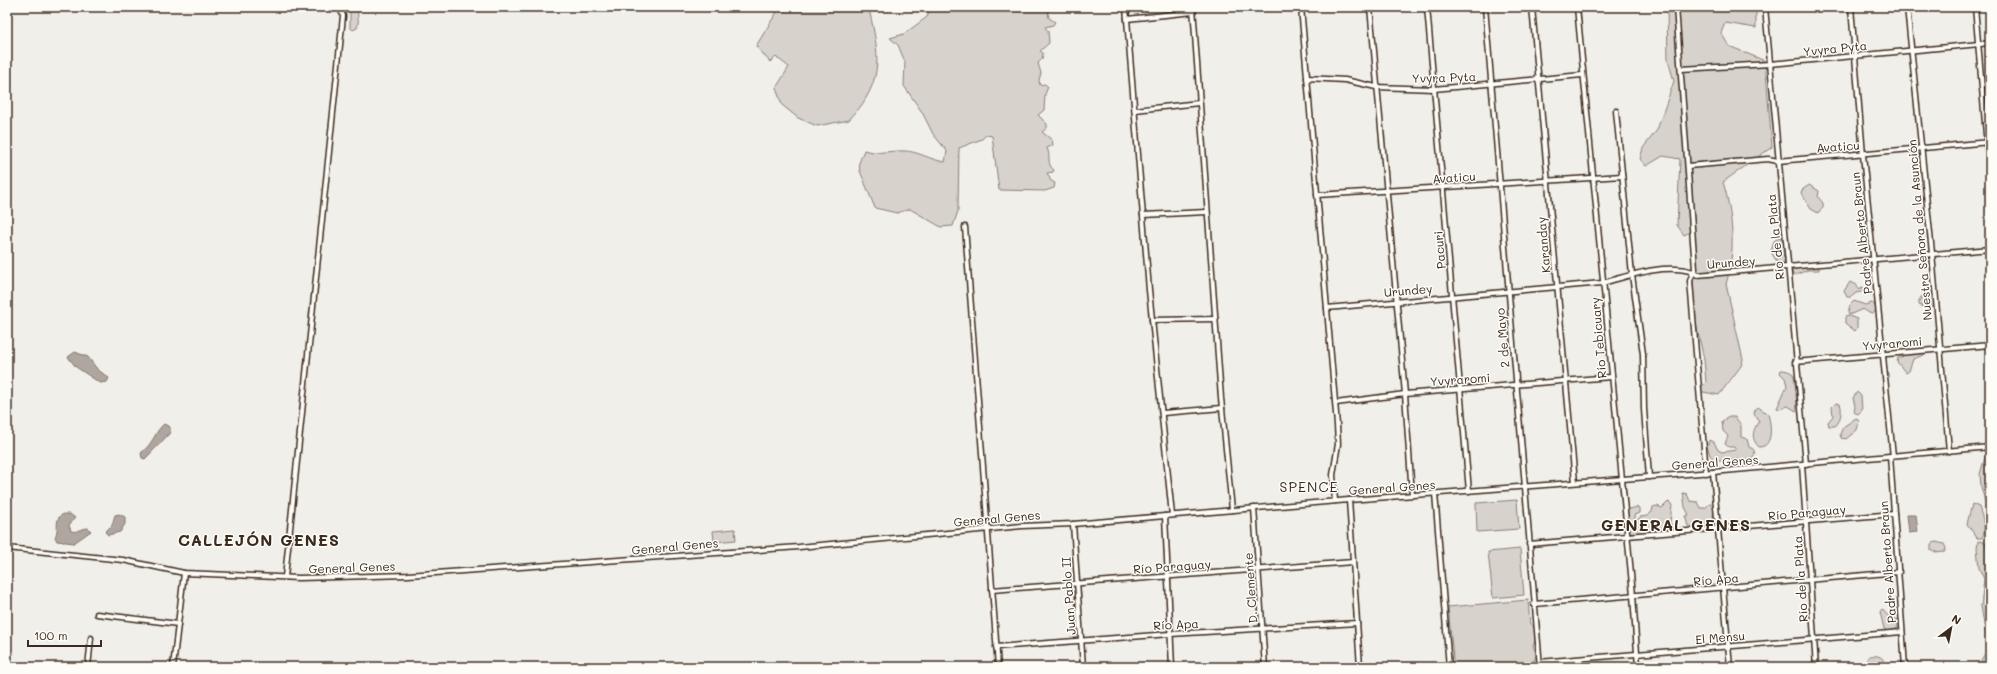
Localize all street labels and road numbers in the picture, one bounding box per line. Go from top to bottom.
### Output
street label: Yvyra Pyta [1802,37,1868,59]
street label: Yvyra Pyta [1412,68,1476,86]
street label: Avaticu [1816,137,1860,155]
street label: Nuestra Señora de la Asunción [1903,139,1935,321]
street label: Avaticu [1432,168,1476,186]
street label: Padre Alberto Braun [1847,171,1875,295]
street label: Río de la Plata [1763,193,1787,281]
street label: Karanday [1533,216,1553,274]
street label: Pacuri [1429,230,1449,270]
street label: Urundey [1706,252,1756,272]
street label: Urundey [1383,280,1433,300]
street label: Río Tebicuary [1586,297,1610,379]
street label: 2 de Mayo [1491,308,1513,368]
street label: Yvyraromi [1861,332,1923,354]
street label: Yvyraromi [1429,369,1491,389]
street label: General Genes [1671,451,1759,473]
street label: General Genes [1348,476,1436,498]
street label: Padre Alberto Braun [1875,500,1899,624]
street label: Río Paraguay [1767,501,1847,523]
street label: General Genes [953,506,1041,530]
street label: General Genes [631,534,719,558]
street label: Río de la Plata [1789,535,1811,623]
street label: D. Clemente [1240,552,1260,624]
street label: Río Paraguay [1133,555,1211,577]
street label: General Genes [308,557,396,577]
street label: Juan Pablo II [1057,557,1079,635]
street label: Río Apa [1693,569,1739,589]
street label: Río Apa [1153,615,1199,633]
street label: El Mensu [1695,627,1745,647]

